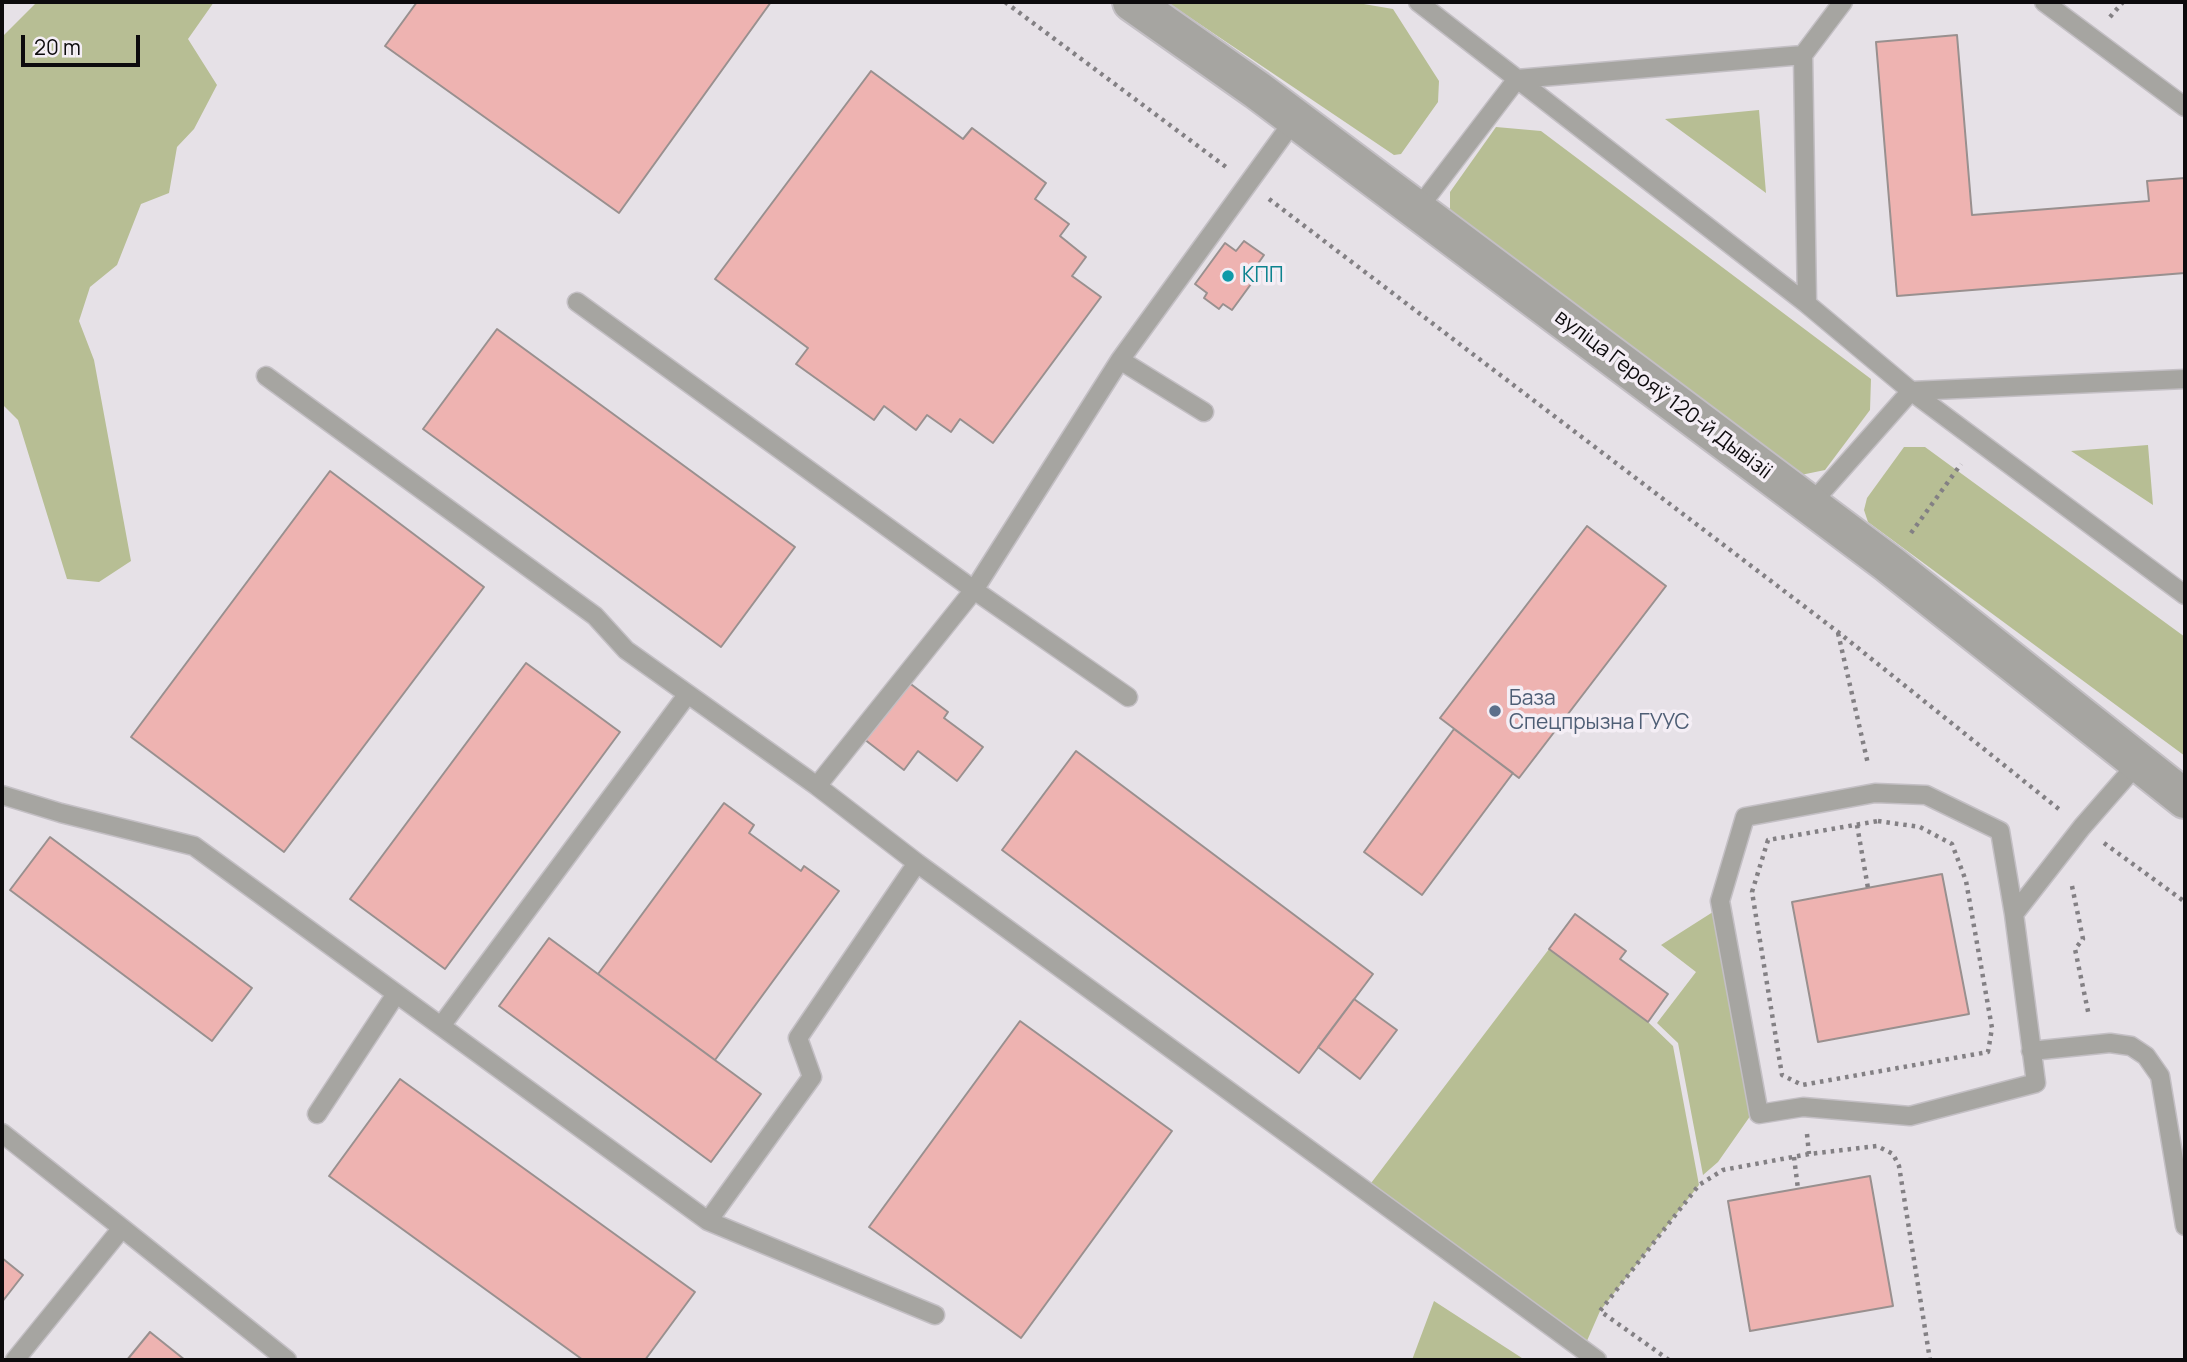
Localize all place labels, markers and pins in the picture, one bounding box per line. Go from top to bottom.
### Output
place label: КПП [1242,263,1284,289]
marker: КПП [1220,268,1236,284]
place label: База Спецпрызна ГУУС [1509,686,1690,736]
marker: База Спецпрызна ГУУС [1487,703,1503,719]

